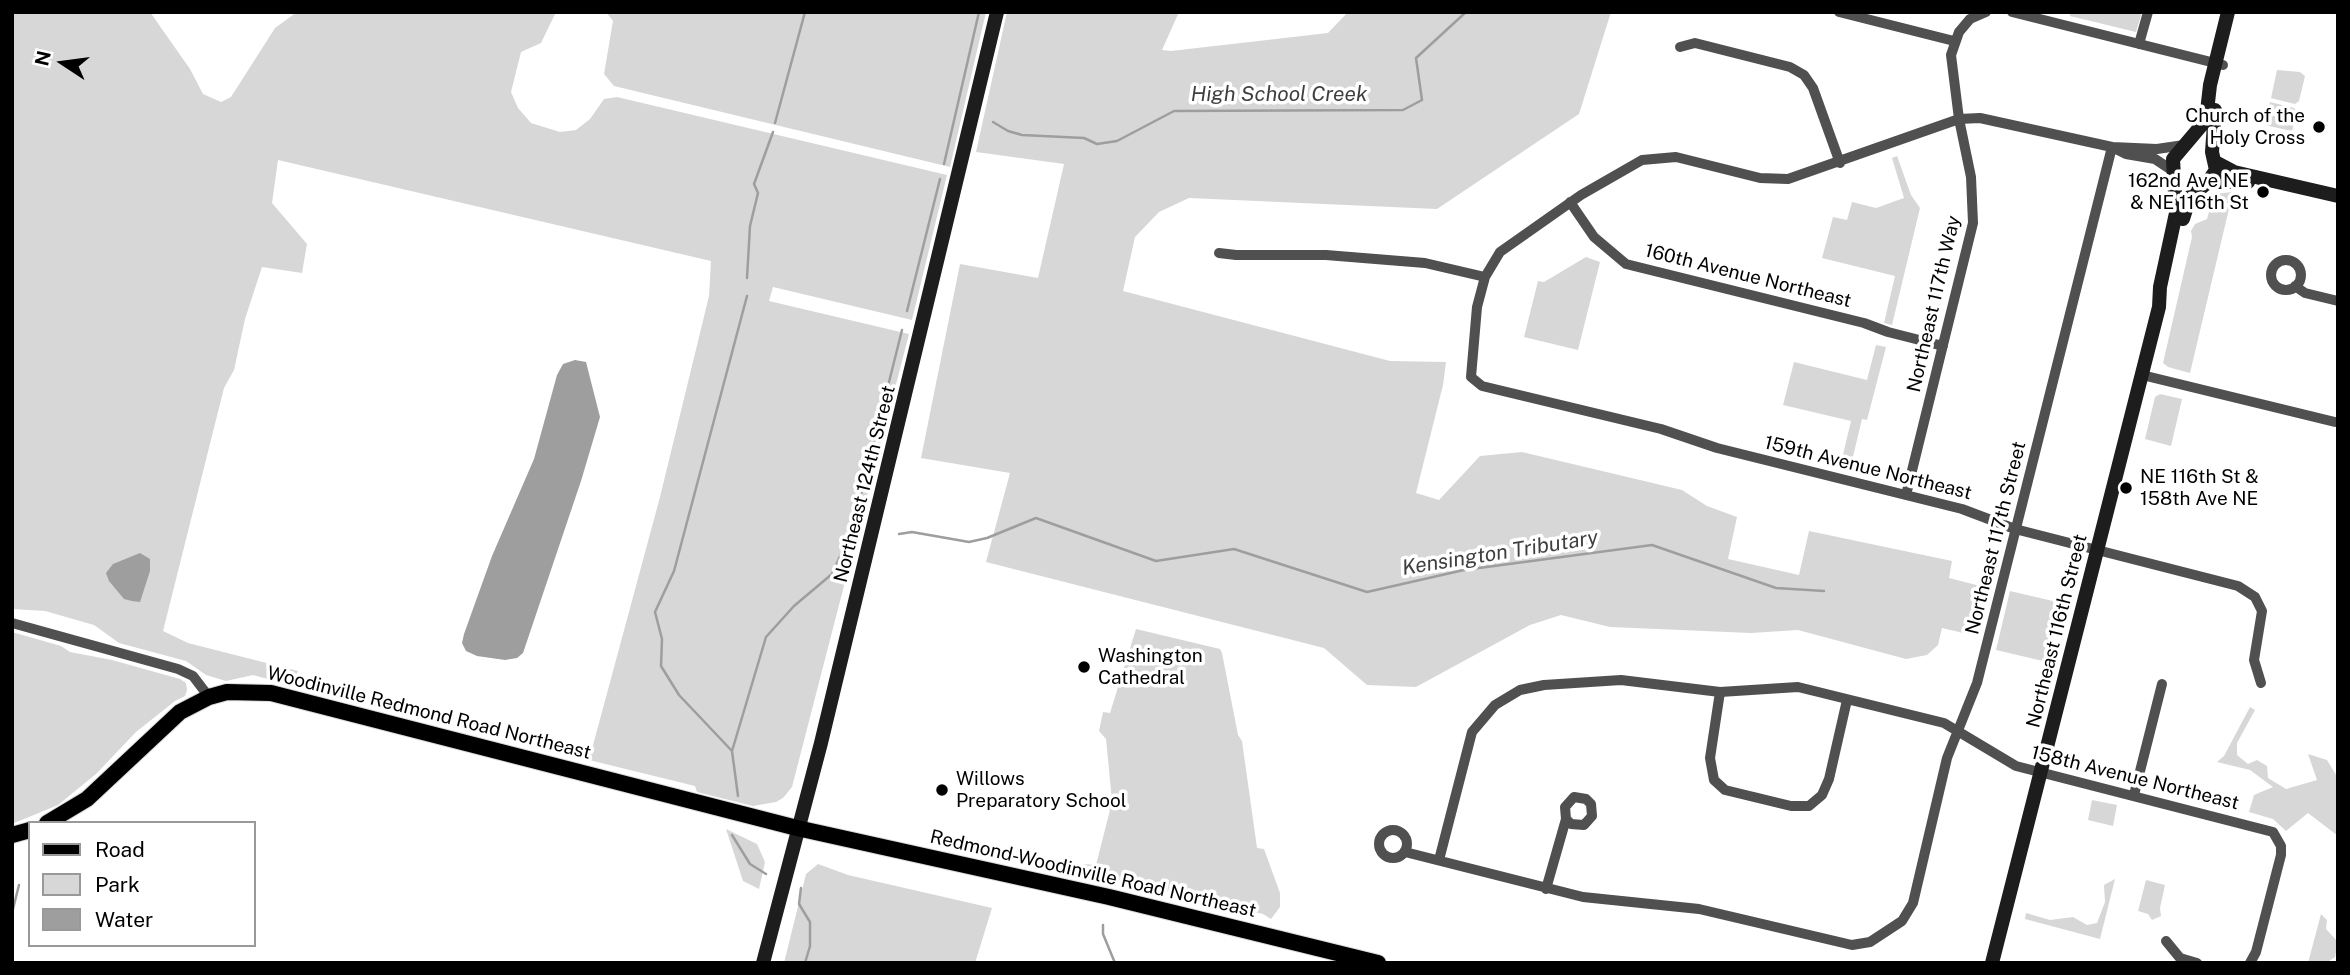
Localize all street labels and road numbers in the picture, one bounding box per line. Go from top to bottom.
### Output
street label: Northeast 117th Way [1903,214,1965,394]
street label: 160th Avenue Northeast [1642,239,1854,313]
street label: Northeast 124th Street [829,383,901,585]
street label: 159th Avenue Northeast [1762,431,1974,505]
street label: Northeast 117th Street [1961,439,2031,637]
street label: Northeast 116th Street [2022,532,2092,730]
street label: Woodinville Redmond Road Northeast [265,662,593,764]
street label: 158th Avenue Northeast [2029,741,2241,815]
street label: Redmond-Woodinville Road Northeast [928,825,1258,923]

